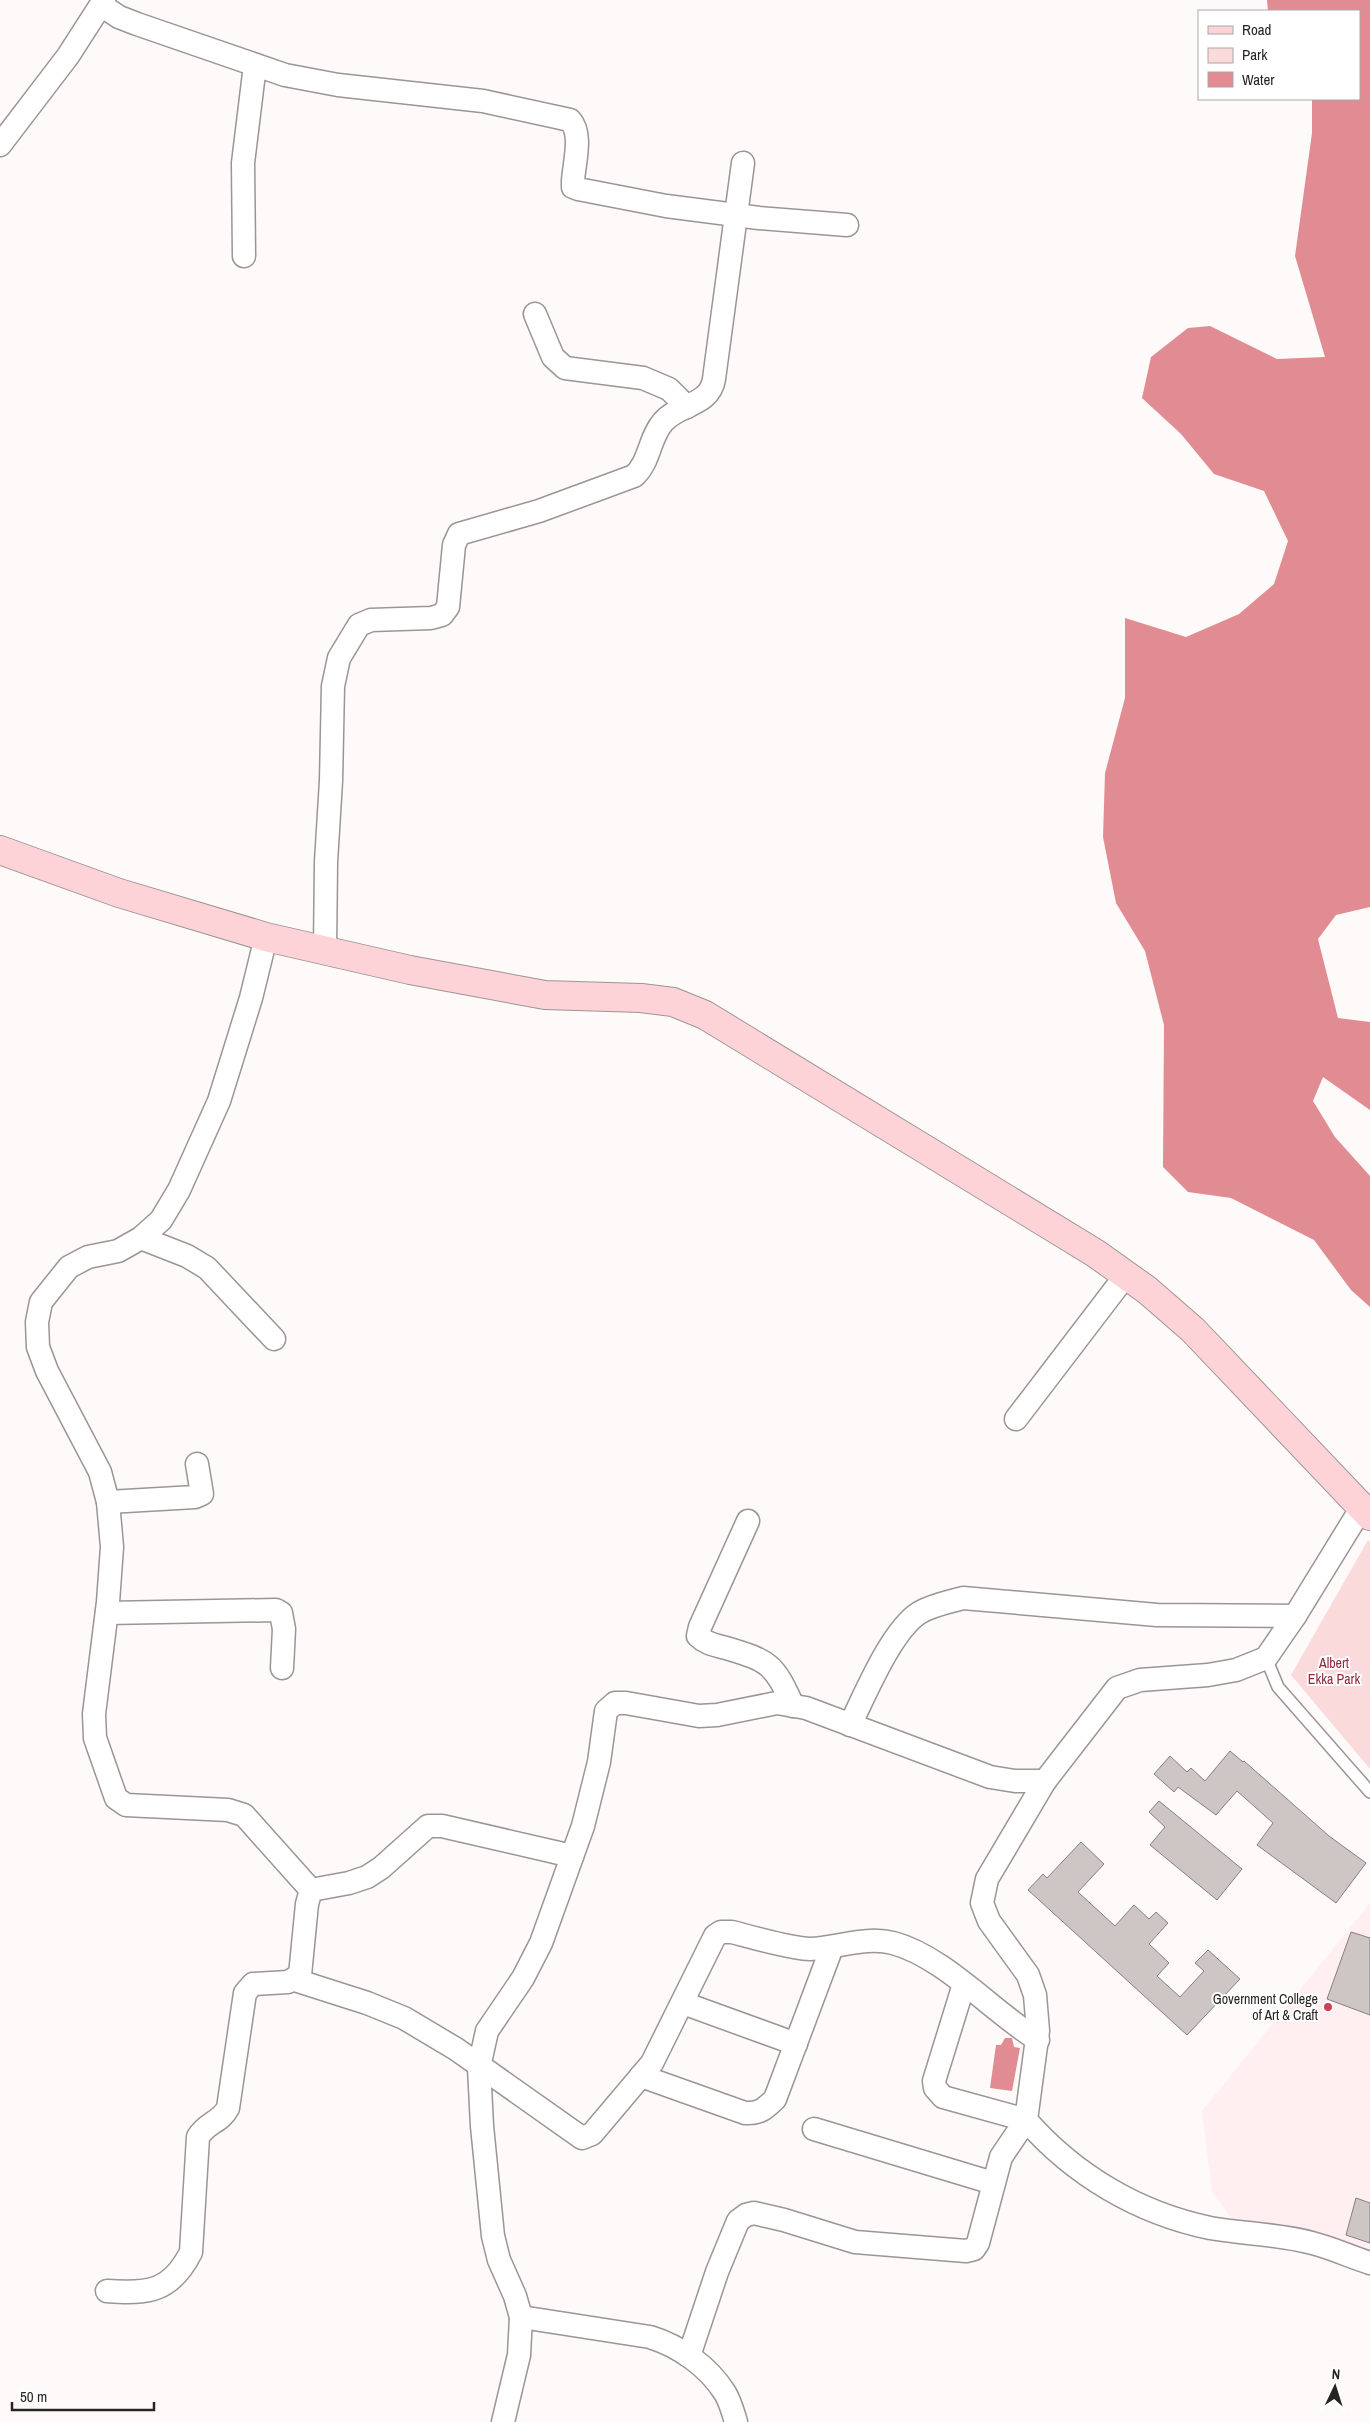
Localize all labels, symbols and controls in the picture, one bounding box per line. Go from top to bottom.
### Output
legend [1198,10,1360,100]
text: Road [1242,19,1271,40]
text: Park [1242,44,1268,65]
text: Water [1242,69,1274,90]
park label: Albert Ekka Park [1308,1654,1360,1688]
place label: Government College of Art & Craft [1213,1990,1318,2024]
marker: Government College of Art & Craft [1322,2001,1334,2013]
north arrow [1310,2362,1360,2412]
text: N [1331,2365,1341,2383]
scale bar [12,2380,155,2412]
text: 50 m [20,2386,47,2407]

